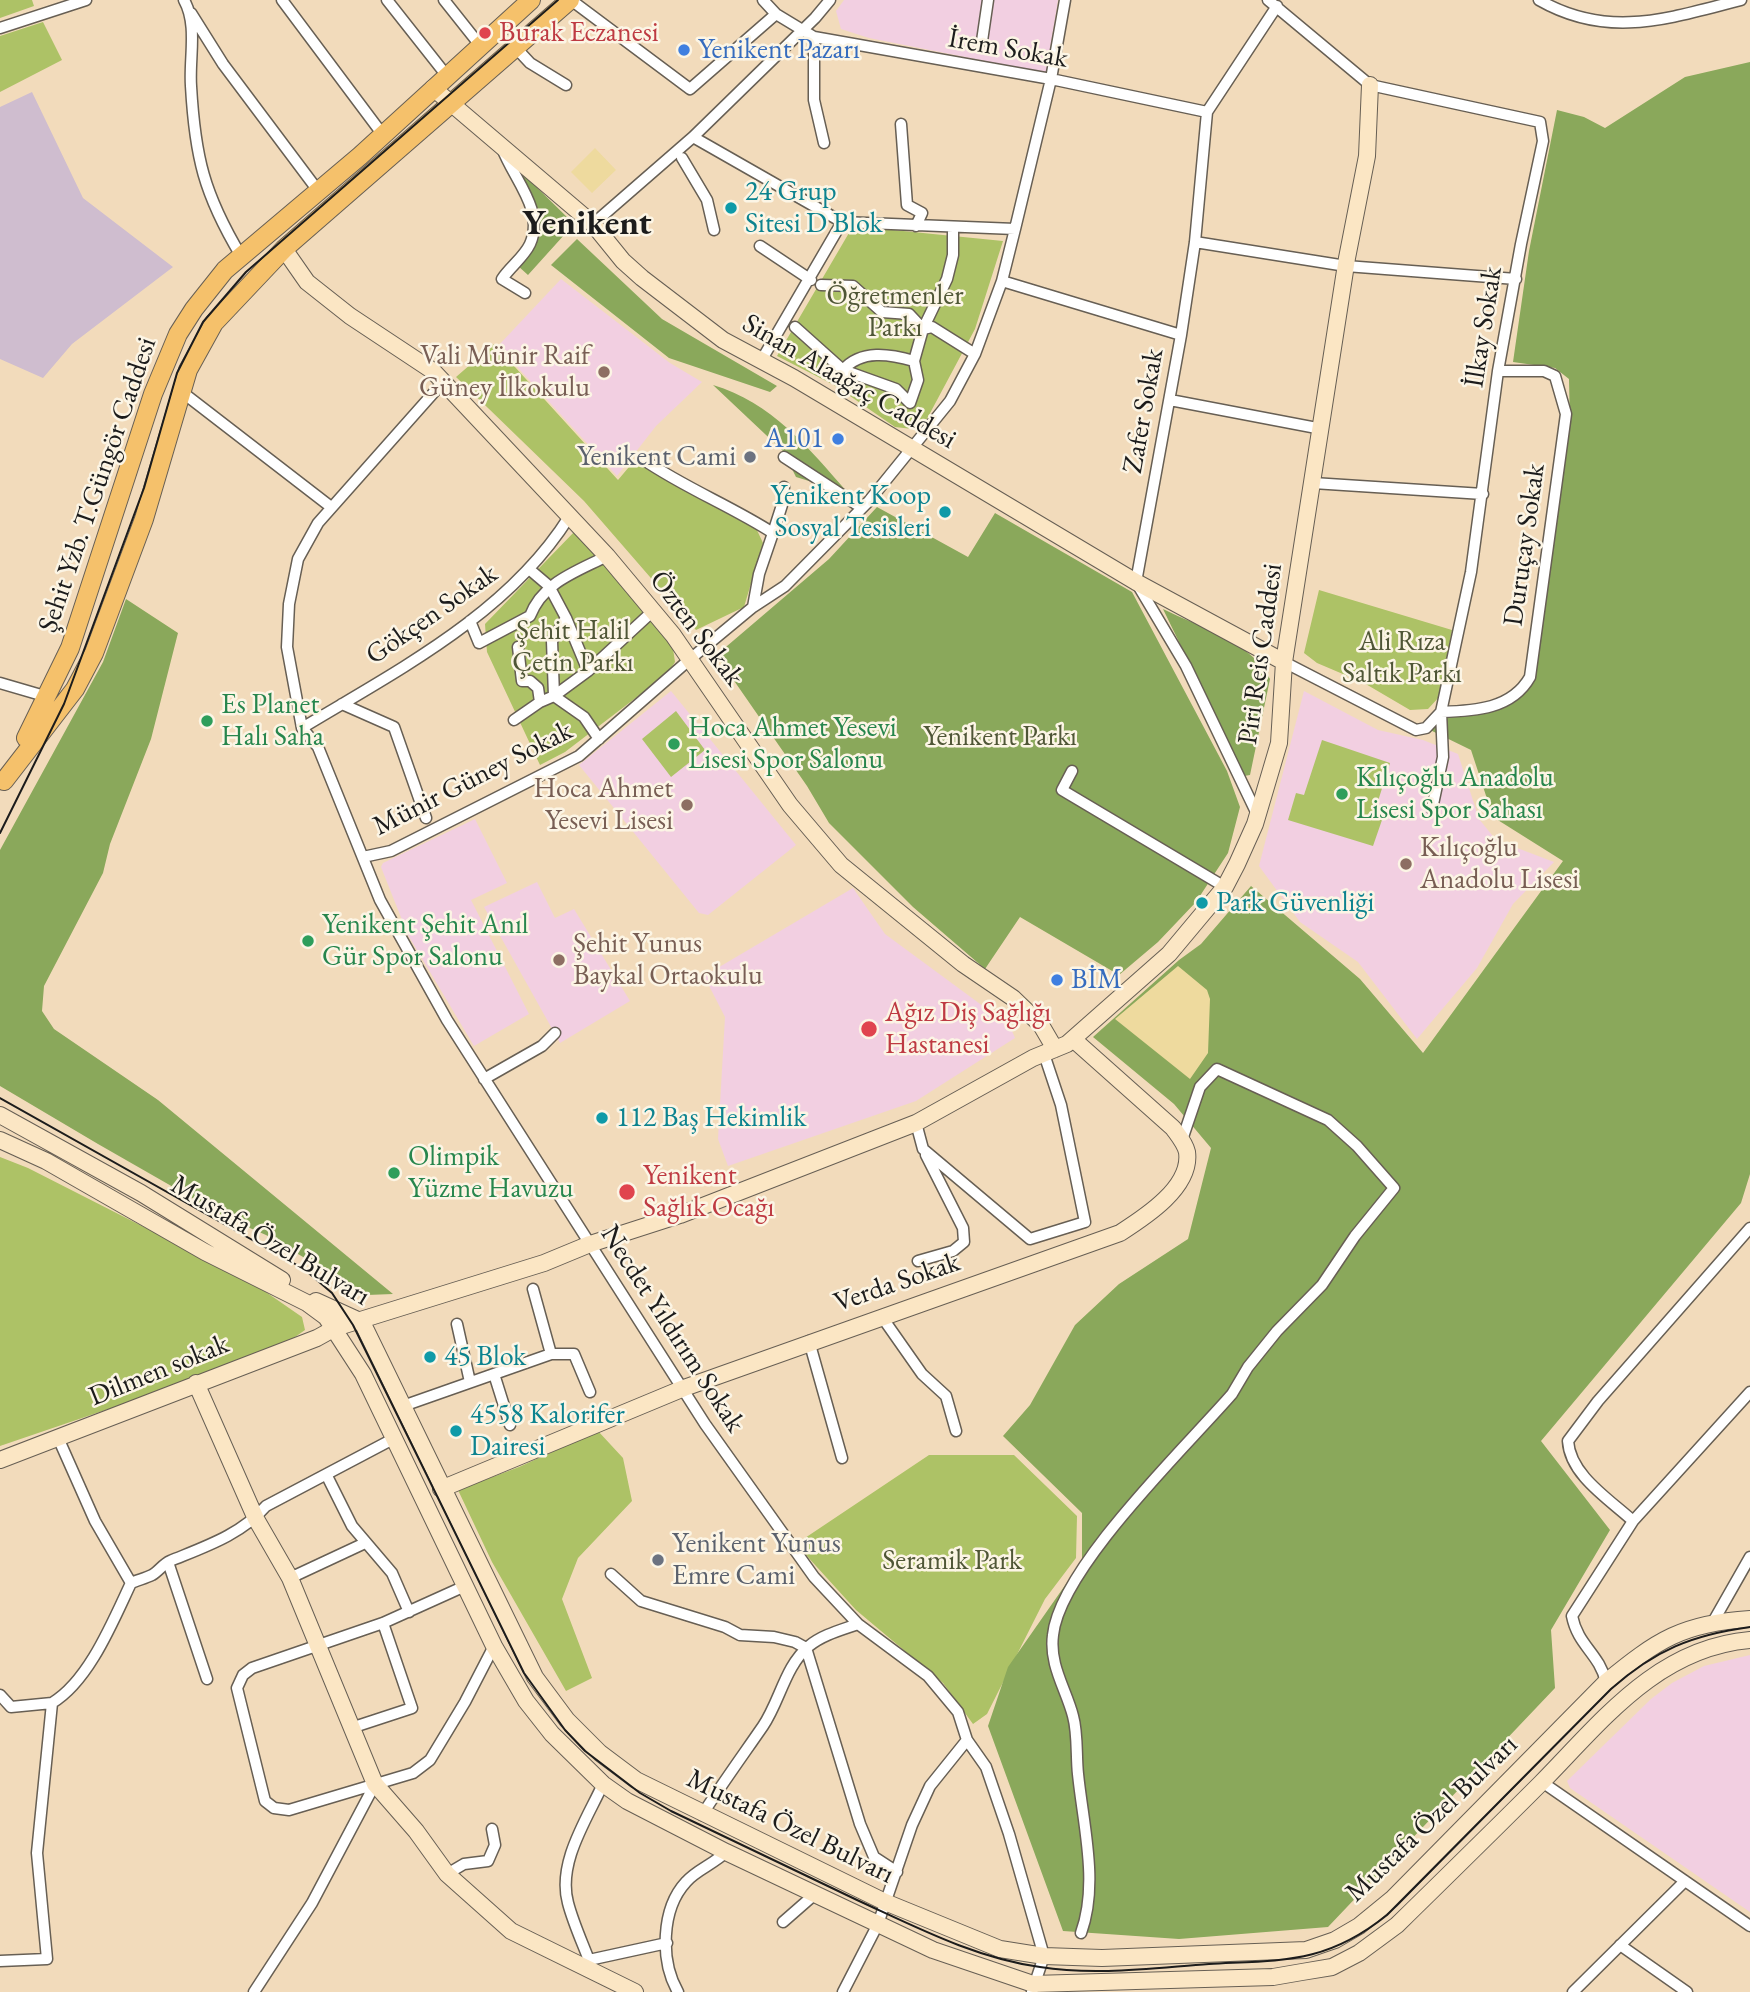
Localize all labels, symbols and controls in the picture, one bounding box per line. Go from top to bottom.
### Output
place label: Burak Eczanesi [499,16,659,50]
street label: İrem Sokak [945,22,1071,76]
marker: Burak Eczanesi [477,25,493,41]
place label: Yenikent Pazarı [698,33,860,67]
marker: Yenikent Pazarı [676,42,692,58]
place label: 24 Grup Sitesi D Blok [745,175,883,241]
marker: 24 Grup Sitesi D Blok [723,200,739,216]
district label: Yenikent [522,203,652,245]
street label: İlkay Sokak [1458,264,1510,390]
park label: Öğretmenler Parkı [826,279,964,345]
street label: Sinan Alaağaç Caddesi [736,307,962,457]
street label: Şehit Yzb. T.Güngör Caddesi [32,333,164,637]
place label: Vali Münir Raif Güney İlkokulu [419,339,590,405]
street label: Zafer Sokak [1117,346,1171,476]
marker: Vali Münir Raif Güney İlkokulu [596,364,612,380]
place label: A101 [764,422,824,456]
marker: A101 [830,431,846,447]
place label: Yenikent Cami [577,440,736,474]
marker: Yenikent Cami [742,449,758,465]
street label: Duruçay Sokak [1497,462,1553,628]
place label: Yenikent Koop Sosyal Tesisleri [771,479,931,545]
marker: Yenikent Koop Sosyal Tesisleri [937,504,953,520]
street label: Gökçen Sokak [360,557,504,673]
street label: Piri Reis Caddesi [1232,561,1290,747]
street label: Özten Sokak [642,565,750,693]
park label: Şehit Halil Çetin Parkı [512,614,634,680]
park label: Ali Rıza Saltık Parkı [1342,625,1462,691]
place label: Es Planet Halı Saha [221,688,324,754]
place label: Hoca Ahmet Yesevi Lisesi Spor Salonu [688,711,897,777]
marker: Es Planet Halı Saha [199,713,215,729]
street label: Münir Güney Sokak [368,714,578,844]
park label: Yenikent Parkı [923,720,1077,754]
marker: Hoca Ahmet Yesevi Lisesi Spor Salonu [666,736,682,752]
place label: Kılıçoğlu Anadolu Lisesi Spor Sahası [1356,761,1554,827]
place label: Hoca Ahmet Yesevi Lisesi [533,772,673,838]
marker: Kılıçoğlu Anadolu Lisesi Spor Sahası [1334,786,1350,802]
marker: Hoca Ahmet Yesevi Lisesi [679,797,695,813]
place label: Kılıçoğlu Anadolu Lisesi [1420,831,1579,897]
marker: Kılıçoğlu Anadolu Lisesi [1398,856,1414,872]
place label: Park Güvenliği [1216,886,1374,920]
marker: Park Güvenliği [1194,895,1210,911]
place label: Yenikent Şehit Anıl Gür Spor Salonu [322,908,529,974]
place label: Şehit Yunus Baykal Ortaokulu [573,927,763,993]
marker: Yenikent Şehit Anıl Gür Spor Salonu [300,933,316,949]
marker: Şehit Yunus Baykal Ortaokulu [551,952,567,968]
place label: BİM [1071,963,1122,997]
marker: BİM [1049,972,1065,988]
place label: Ağız Diş Sağlığı Hastanesi [885,996,1051,1062]
marker: Ağız Diş Sağlığı Hastanesi [859,1019,879,1039]
place label: 112 Baş Hekimlik [616,1101,806,1135]
marker: 112 Baş Hekimlik [594,1110,610,1126]
place label: Olimpik Yüzme Havuzu [408,1140,573,1206]
place label: Yenikent Sağlık Ocağı [643,1159,774,1225]
marker: Olimpik Yüzme Havuzu [386,1165,402,1181]
street label: Mustafa Özel Bulvarı [164,1168,376,1314]
marker: Yenikent Sağlık Ocağı [617,1182,637,1202]
street label: Necdet Yıldırım Sokak [592,1219,752,1439]
street label: Verda Sokak [830,1246,964,1320]
street label: Dilmen sokak [84,1328,234,1414]
place label: 45 Blok [444,1340,526,1374]
marker: 45 Blok [422,1349,438,1365]
place label: 4558 Kalorifer Dairesi [470,1398,625,1464]
marker: 4558 Kalorifer Dairesi [448,1423,464,1439]
place label: Yenikent Yunus Emre Cami [672,1527,841,1593]
park label: Seramik Park [882,1544,1022,1578]
marker: Yenikent Yunus Emre Cami [650,1552,666,1568]
street label: Mustafa Özel Bulvarı [1339,1728,1525,1910]
street label: Mustafa Özel Bulvarı [681,1762,899,1892]

